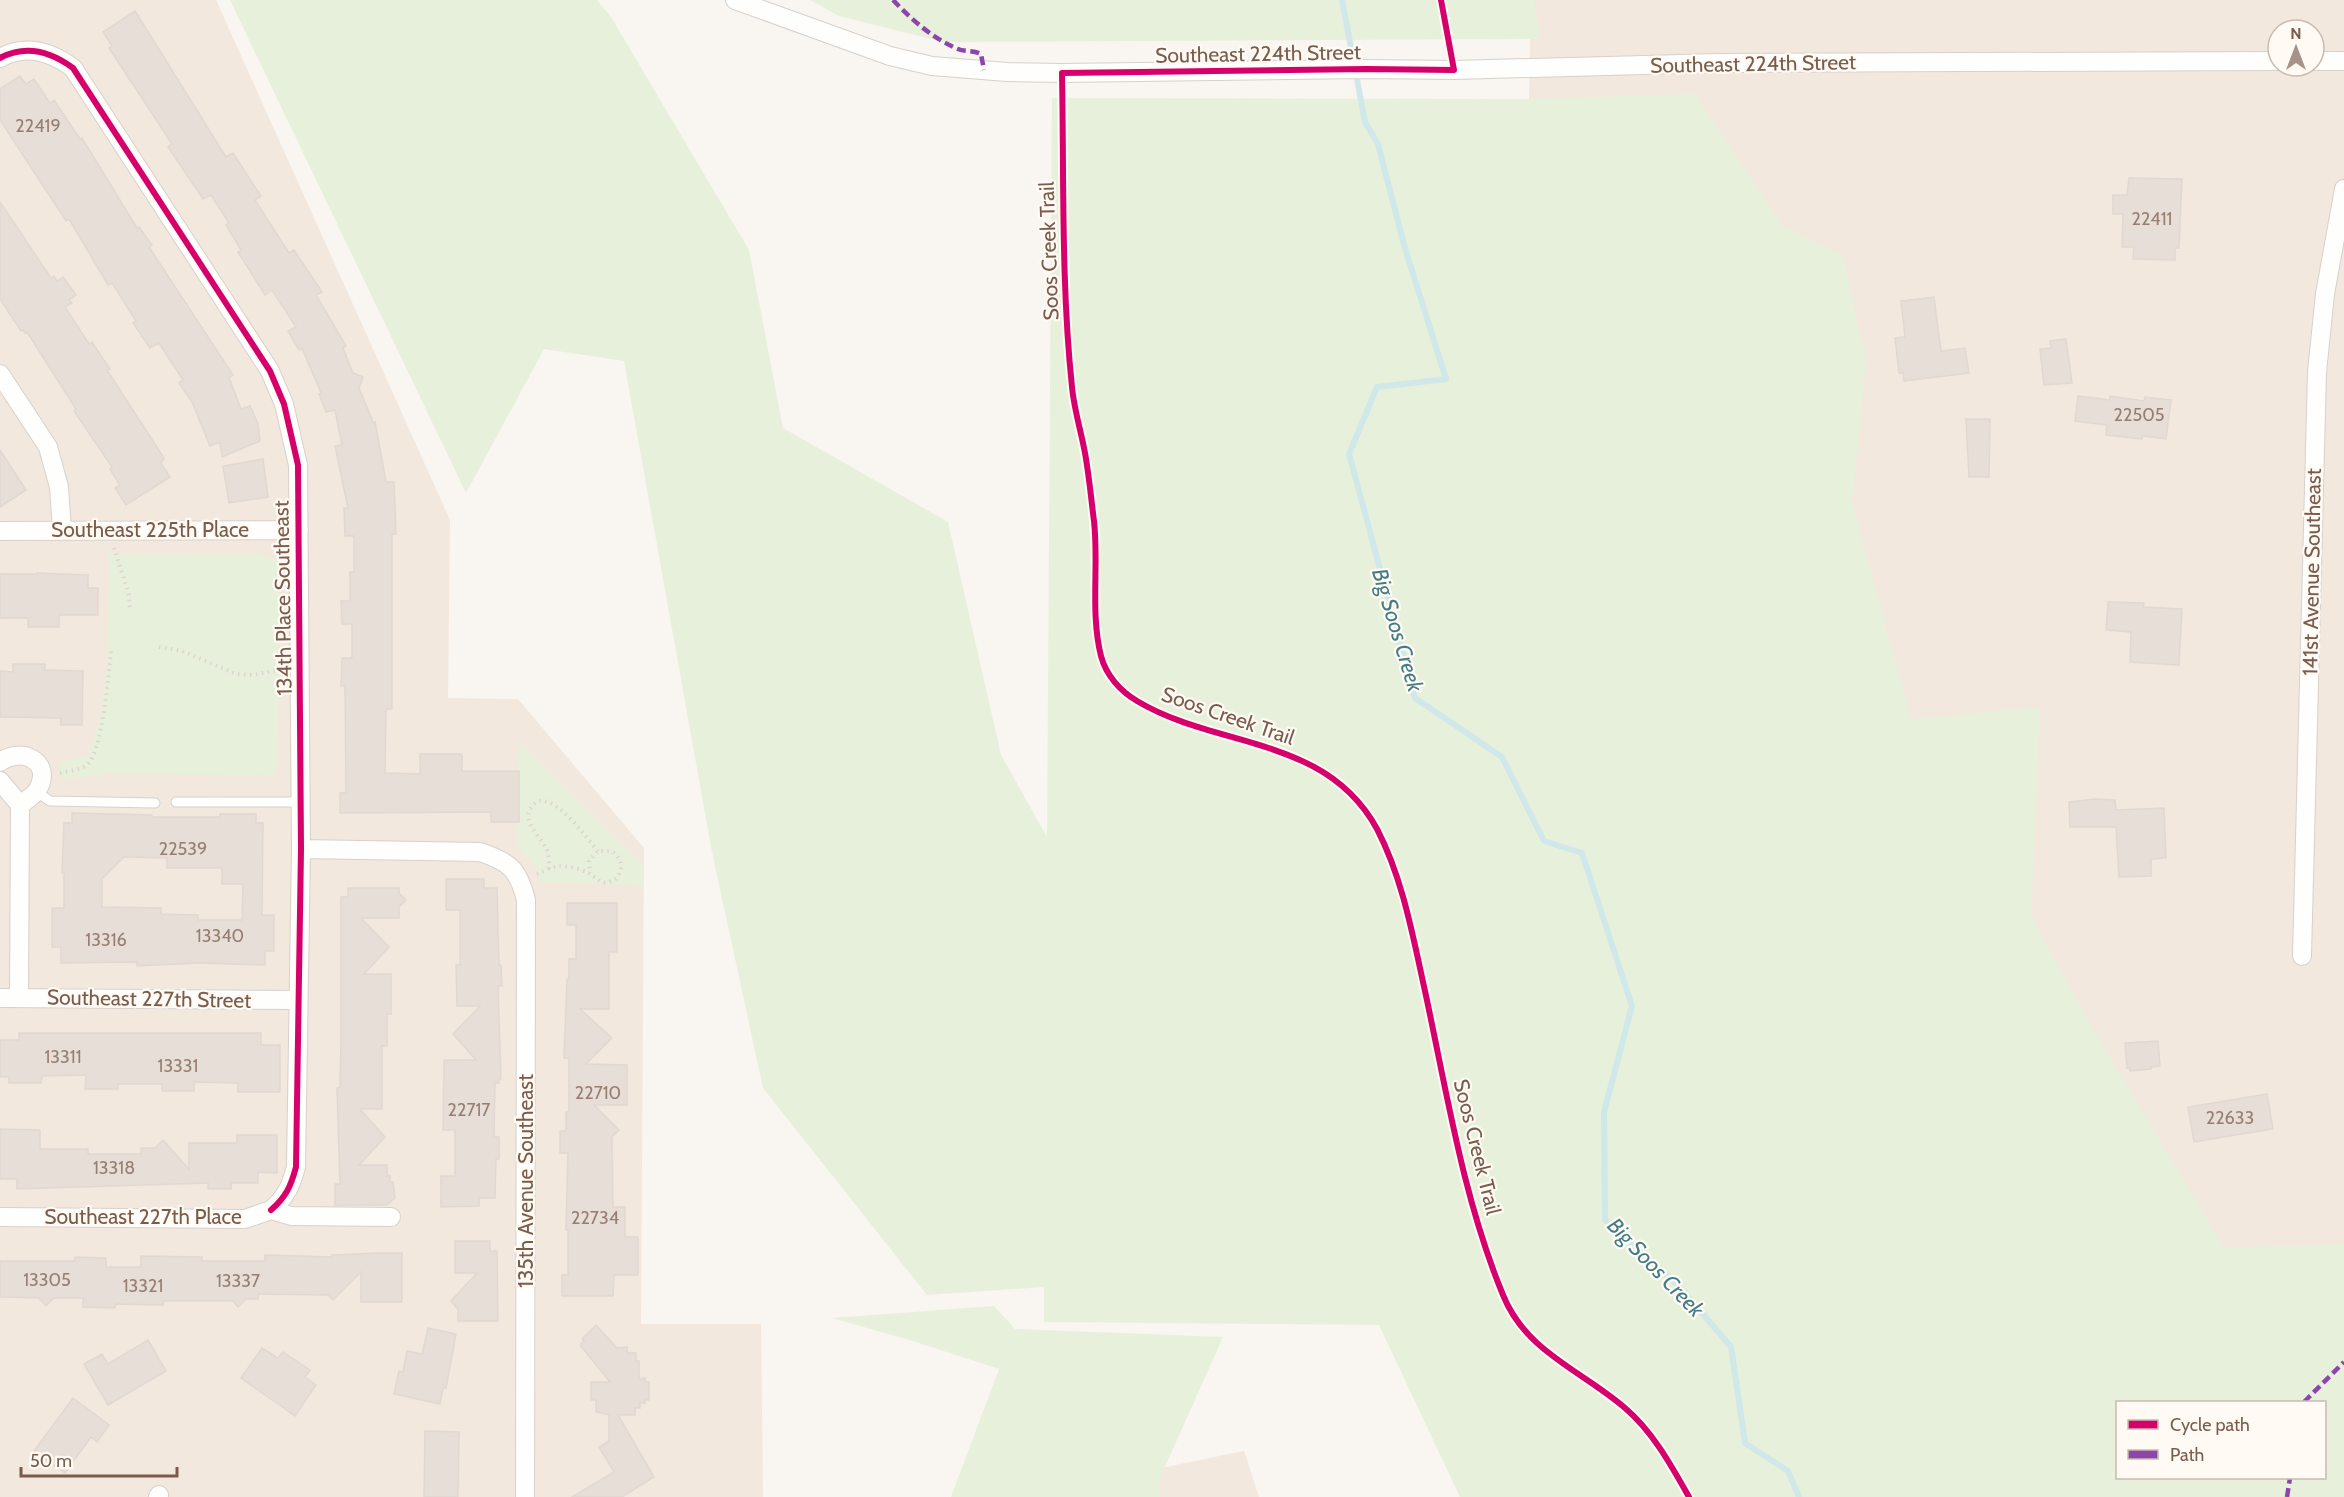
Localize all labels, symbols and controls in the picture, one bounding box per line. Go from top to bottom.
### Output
north arrow [2266,18,2326,78]
text: N [2290,24,2302,43]
street label: Southeast 224th Street [1155,39,1361,68]
street label: Southeast 224th Street [1650,49,1856,78]
house number: 22419 [15,115,61,137]
street label: Soos Creek Trail [1034,181,1063,321]
house number: 22411 [2131,208,2173,230]
house number: 22505 [2114,404,2164,426]
street label: 141st Avenue Southeast [2297,468,2326,676]
street label: 134th Place Southeast [268,500,297,696]
street label: Southeast 225th Place [51,517,249,542]
water label: Big Soos Creek [1366,565,1429,696]
street label: Soos Creek Trail [1158,681,1298,750]
house number: 22539 [159,838,207,860]
house number: 13340 [196,925,244,947]
house number: 13316 [85,929,127,951]
street label: Southeast 227th Street [47,984,251,1013]
house number: 13311 [44,1046,82,1068]
house number: 13331 [158,1055,198,1077]
street label: 135th Avenue Southeast [513,1074,538,1288]
street label: Soos Creek Trail [1449,1076,1506,1217]
house number: 22710 [575,1082,621,1104]
house number: 22717 [448,1099,490,1121]
house number: 22633 [2206,1107,2254,1129]
house number: 13318 [93,1157,135,1179]
street label: Southeast 227th Place [44,1204,242,1229]
house number: 22734 [571,1207,619,1229]
water label: Big Soos Creek [1602,1212,1710,1323]
house number: 13305 [23,1269,71,1291]
house number: 13337 [216,1270,260,1292]
house number: 13321 [123,1275,163,1297]
legend [2116,1401,2326,1479]
text: Cycle path [2170,1414,2250,1436]
scale bar [21,1440,177,1478]
text: Path [2170,1444,2204,1466]
text: 50 m [30,1450,72,1472]

